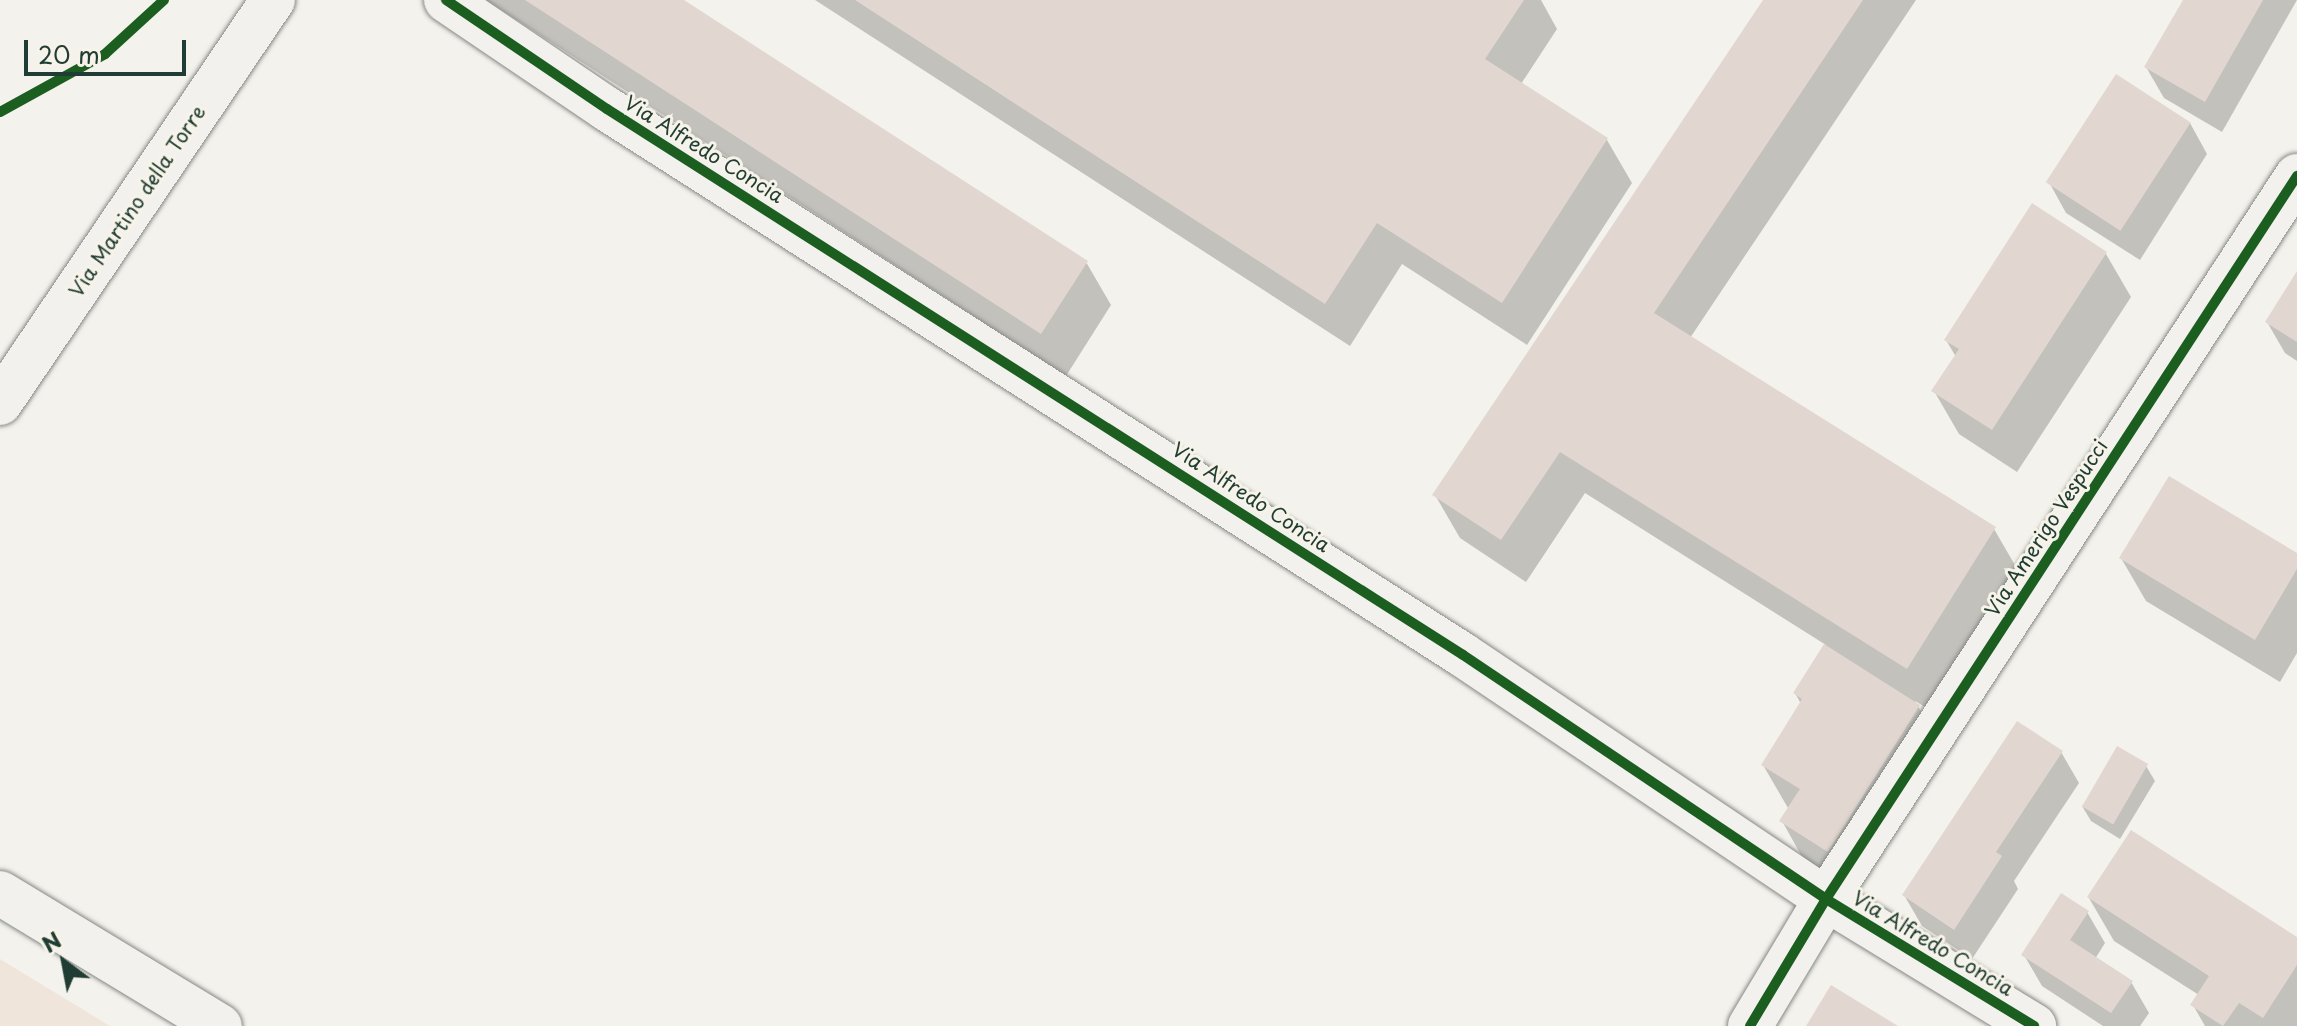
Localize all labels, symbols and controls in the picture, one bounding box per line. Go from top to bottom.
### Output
scale bar [28,24,190,74]
text: 20 m [38,36,100,72]
street label: Via Alfredo Concia [620,91,788,207]
street label: Via Martino della Torre [64,101,210,301]
street label: Via Amerigo Vespucci [1980,435,2112,621]
street label: Via Alfredo Concia [1168,437,1334,557]
street label: Via Alfredo Concia [1849,886,2017,1000]
north arrow [24,922,104,1002]
text: N [35,923,67,960]

